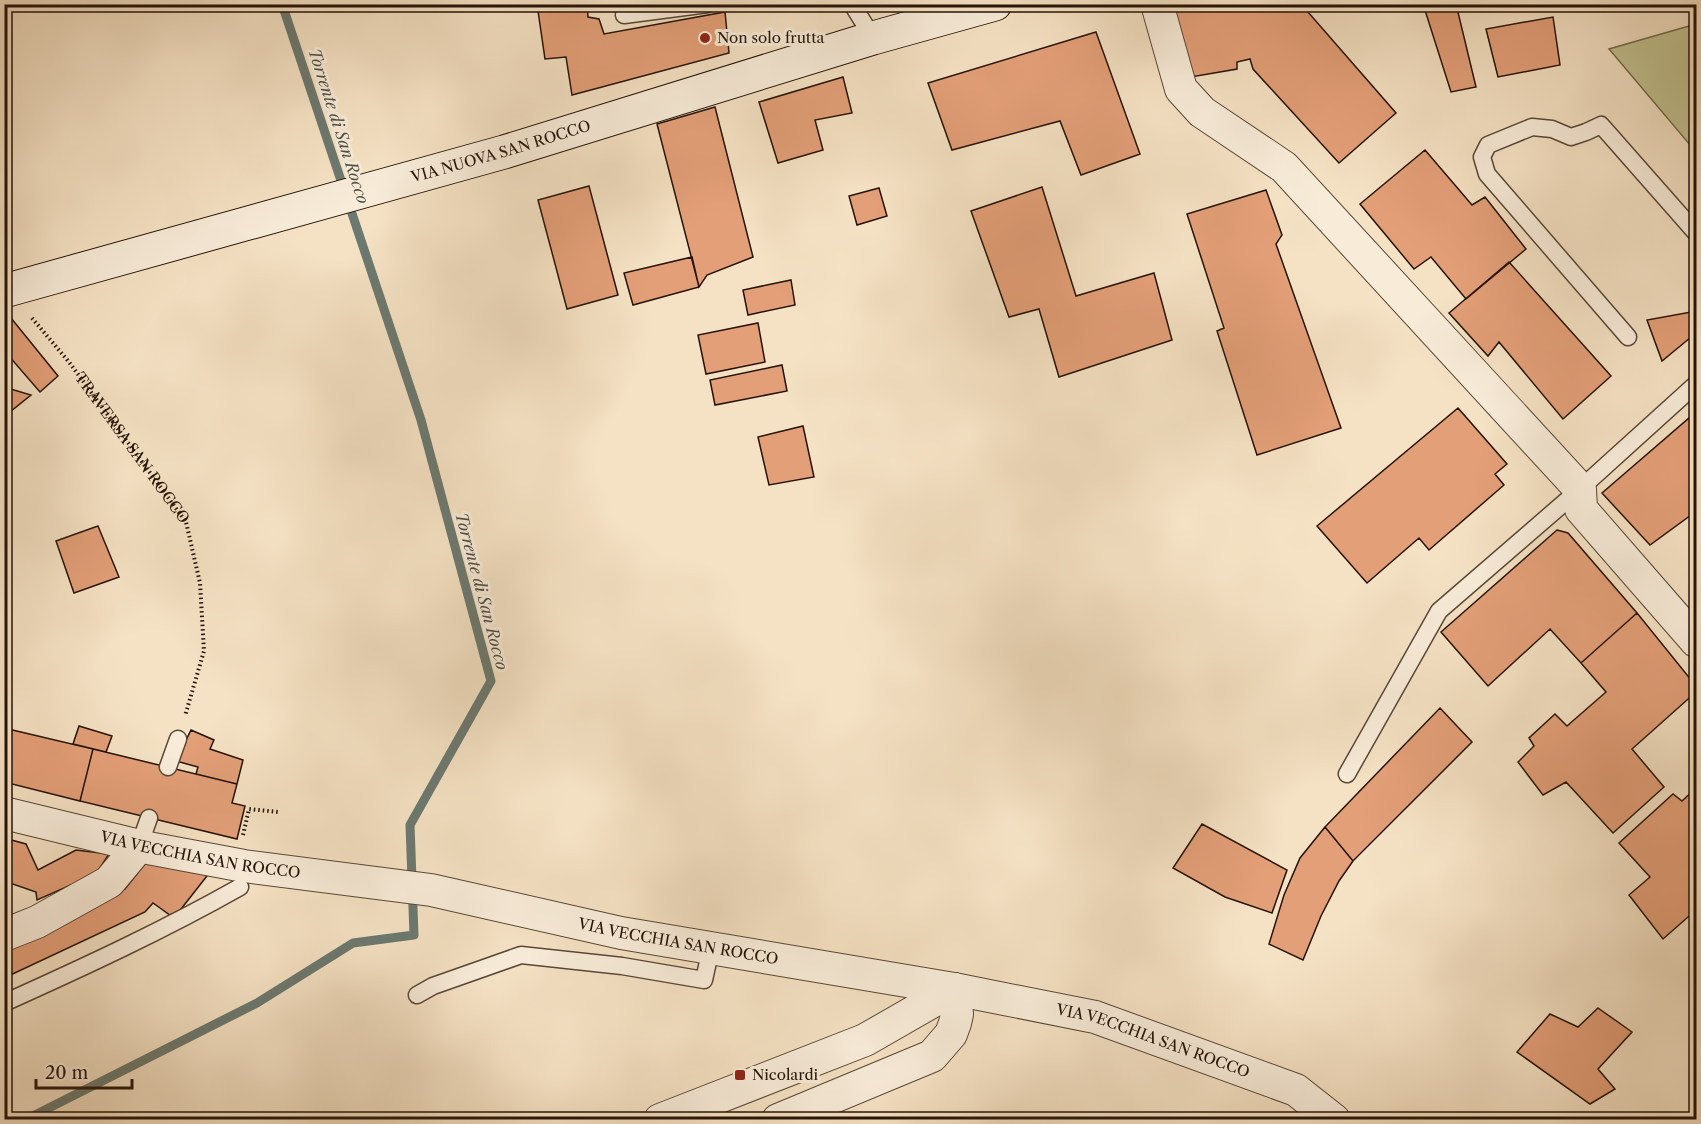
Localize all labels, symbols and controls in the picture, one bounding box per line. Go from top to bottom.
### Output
place label: Non solo frutta [717,28,824,47]
marker: Non solo frutta [698,31,712,45]
water label: Torrente di San Rocco [304,46,374,206]
street label: VIA NUOVA SAN ROCCO [408,116,593,187]
street label: TRAVERSA SAN ROCCO [71,368,194,527]
water label: Torrente di San Rocco [451,510,513,672]
street label: VIA VECCHIA SAN ROCCO [98,827,301,882]
street label: VIA VECCHIA SAN ROCCO [575,913,780,968]
street label: VIA VECCHIA SAN ROCCO [1054,999,1252,1081]
scale bar [36,1052,132,1090]
text: 20 m [45,1062,89,1084]
place label: Nicolardi [752,1065,819,1084]
marker: Nicolardi [733,1068,747,1082]

